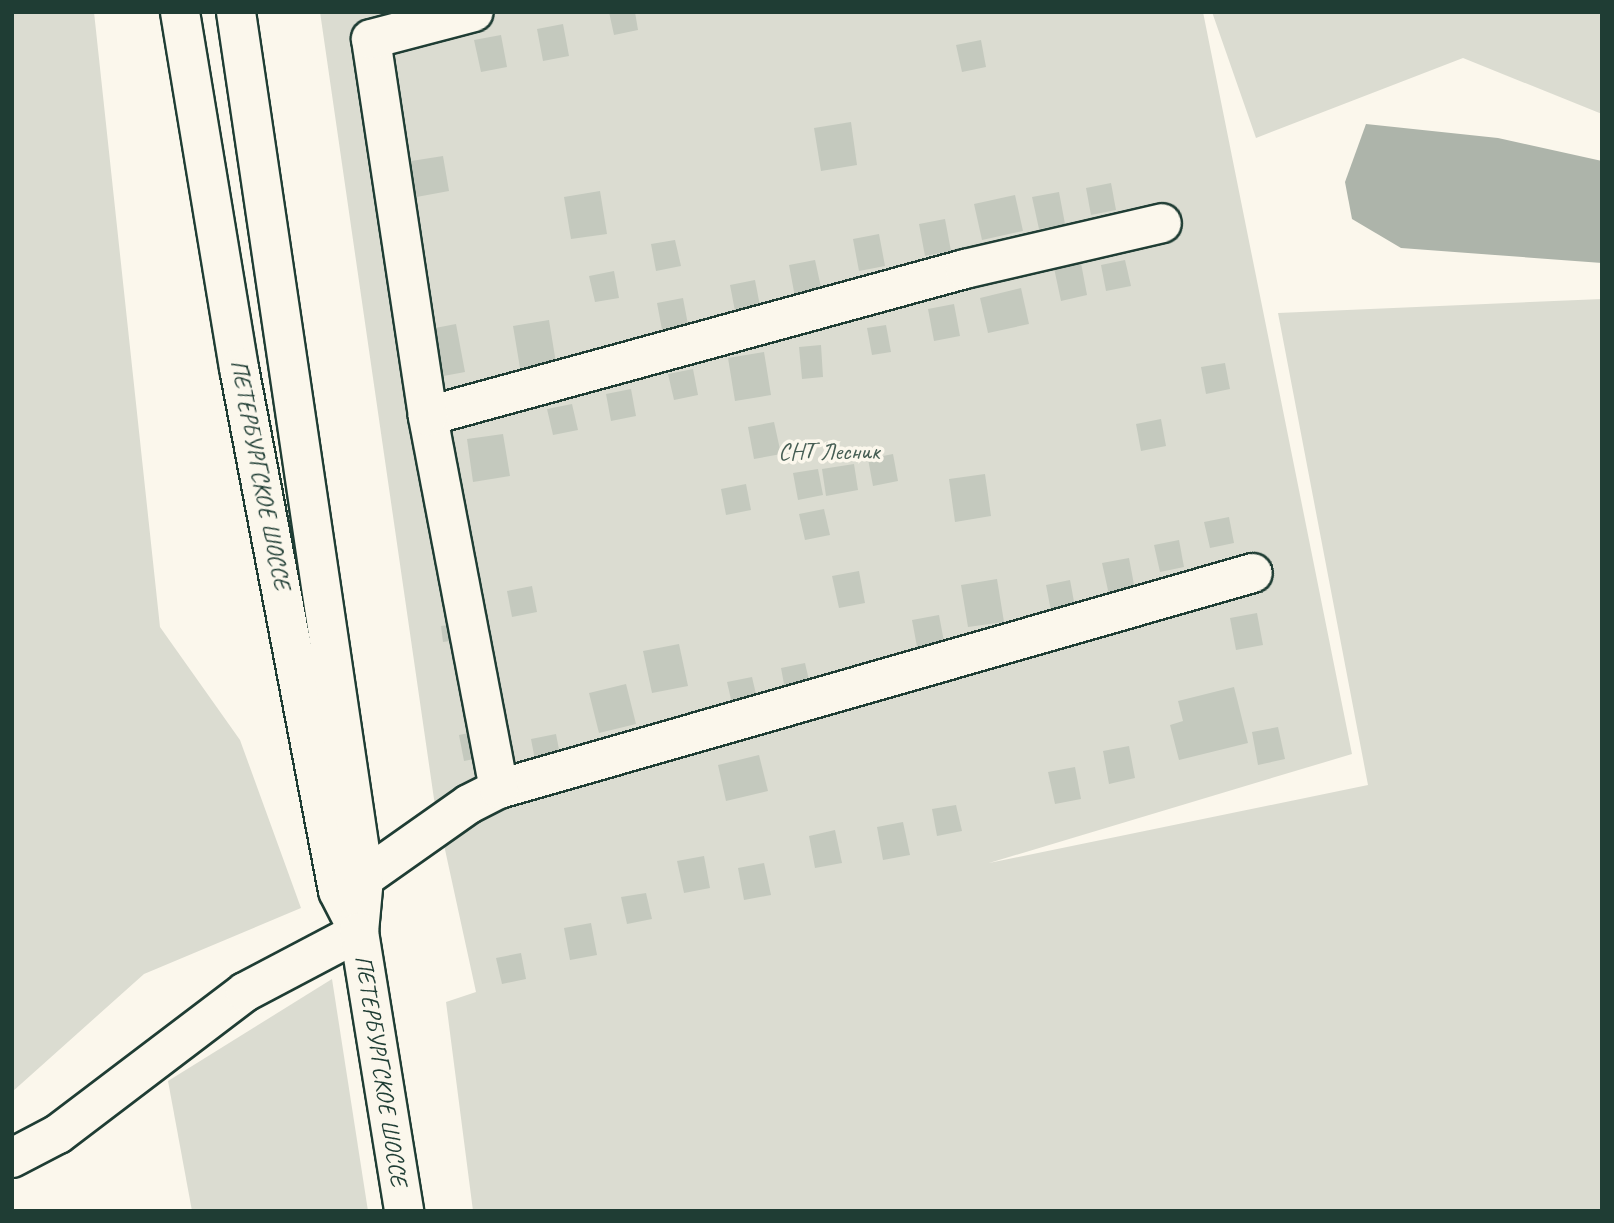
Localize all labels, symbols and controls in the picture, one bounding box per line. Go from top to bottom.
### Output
street label: ПЕТЕРБУРГСКОЕ ШОССЕ [224,358,296,592]
park label: СНТ Лесник [778,438,880,466]
street label: ПЕТЕРБУРГСКОЕ ШОССЕ [349,953,413,1189]

